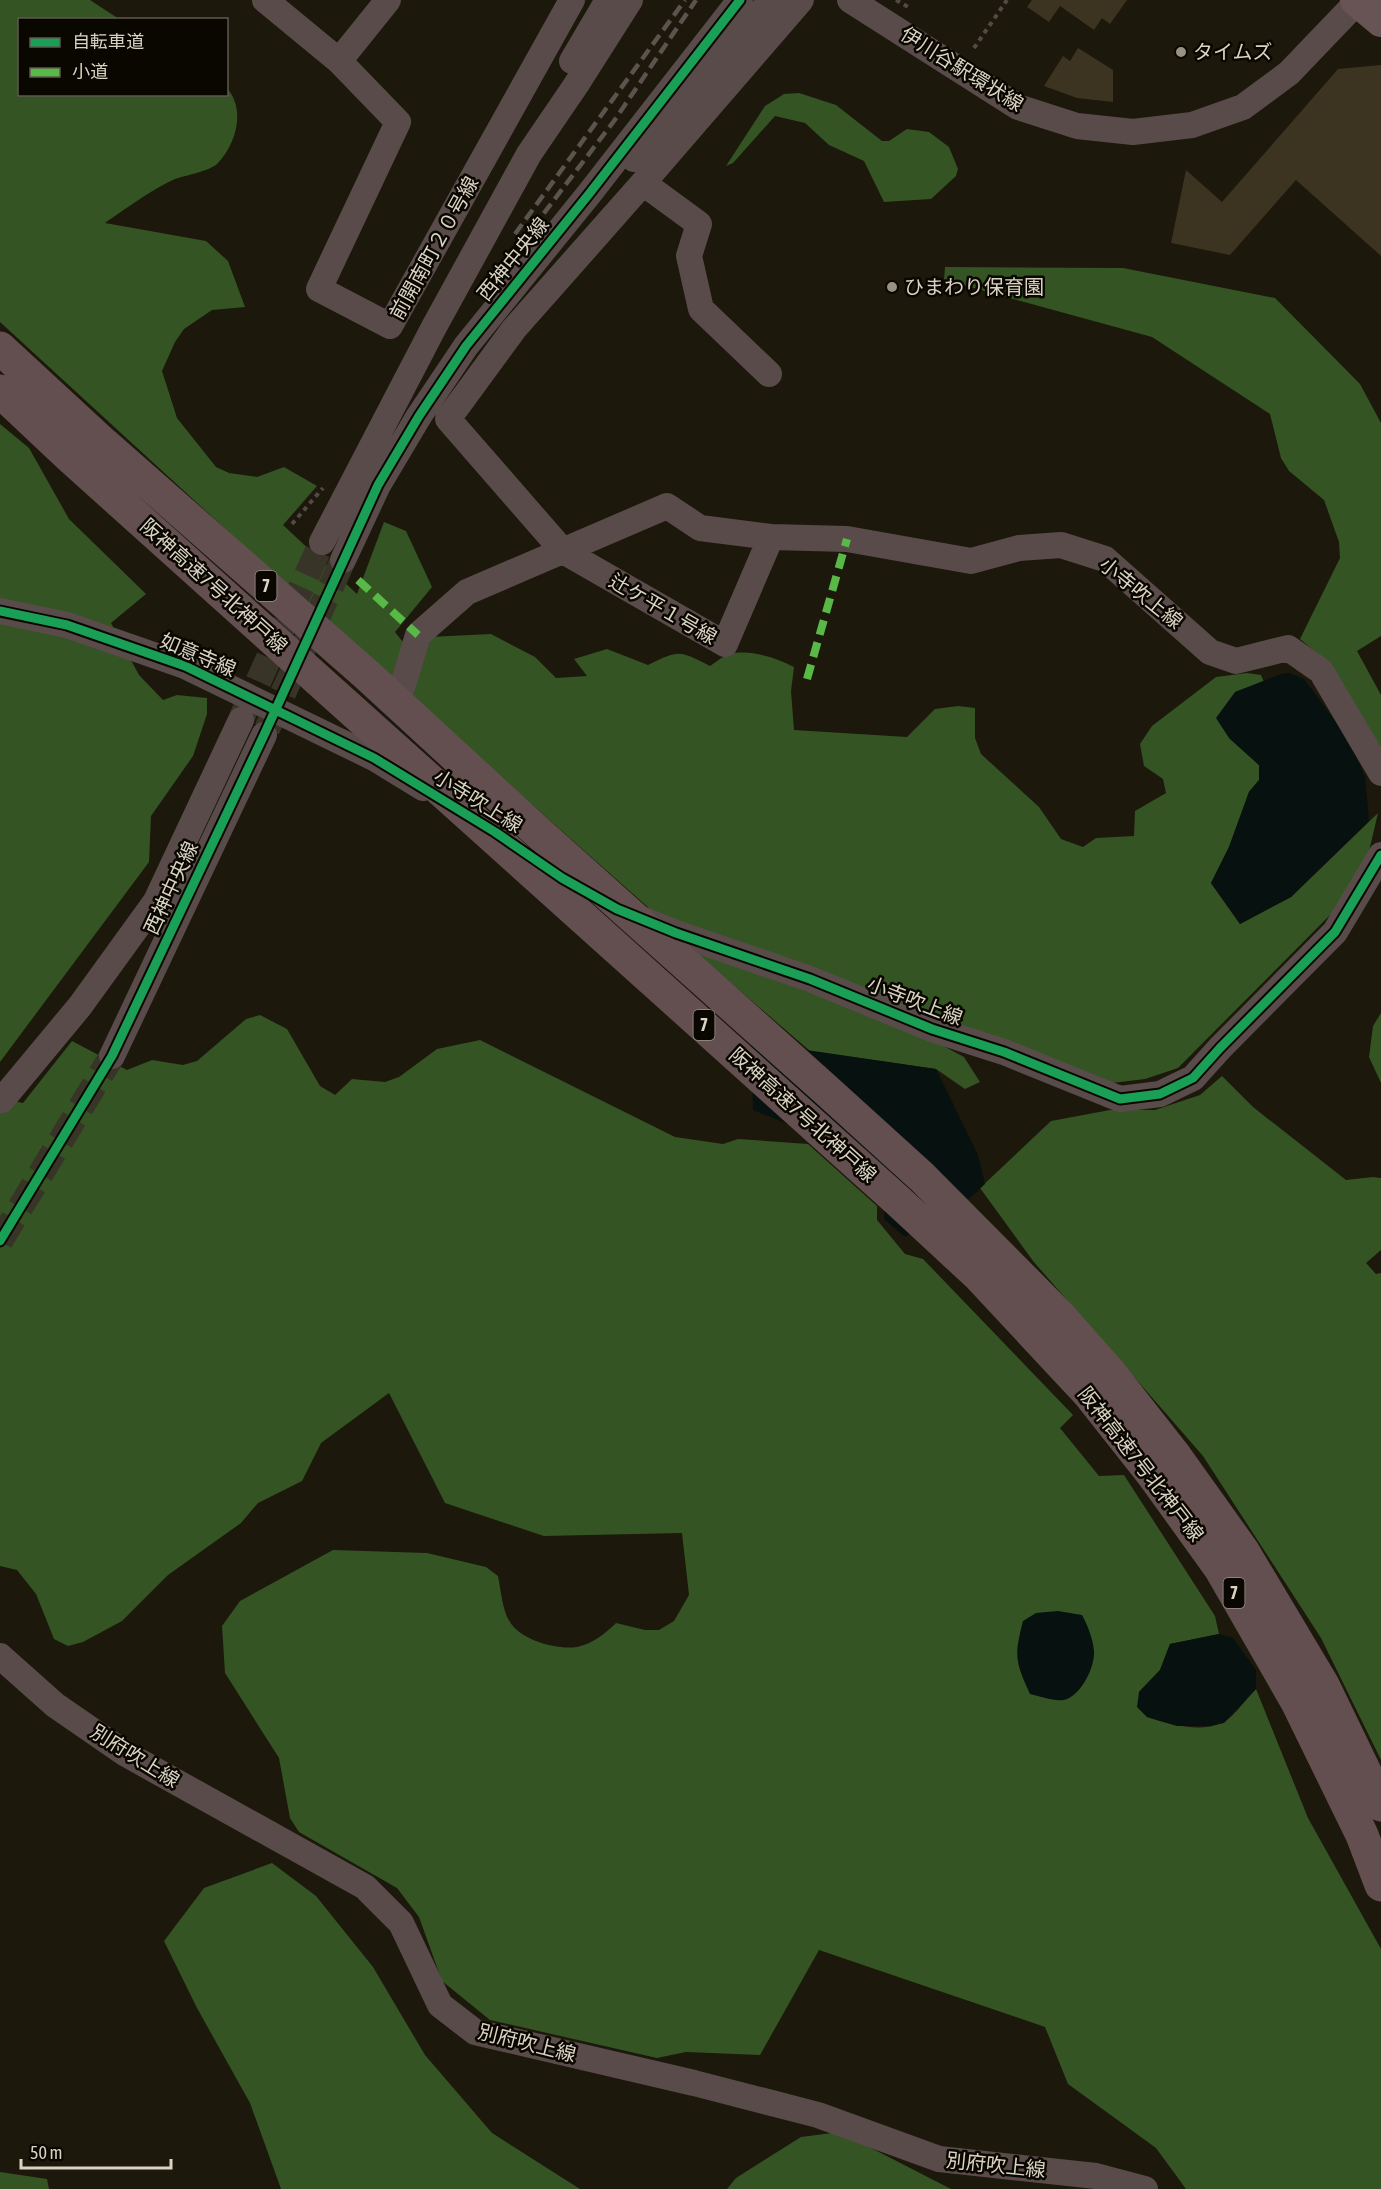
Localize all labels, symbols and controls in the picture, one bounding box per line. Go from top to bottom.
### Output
legend [18,18,228,96]
street label: 伊川谷駅環状線 [897,22,1028,115]
text: 自転車道 [72,31,144,52]
place label: タイムズ [1193,40,1273,63]
marker: タイムズ [1174,45,1188,59]
text: 小道 [72,61,108,82]
street label: 前開南町２０号線 [385,172,482,323]
street label: 西神中央線 [472,213,553,305]
place label: ひまわり保育園 [904,275,1044,298]
marker: ひまわり保育園 [885,280,899,294]
street label: 阪神高速7号北神戸線 [136,514,292,658]
street label: 小寺吹上線 [1095,552,1187,633]
street label: 辻ケ平１号線 [606,569,721,649]
road number: 7 [256,571,276,601]
street label: 如意寺線 [157,628,240,681]
street label: 小寺吹上線 [430,764,527,837]
street label: 西神中央線 [139,838,202,938]
street label: 小寺吹上線 [864,972,966,1029]
road number: 7 [694,1010,714,1040]
street label: 阪神高速7号北神戸線 [725,1043,881,1187]
street label: 阪神高速7号北神戸線 [1074,1382,1209,1545]
road number: 7 [1224,1578,1244,1608]
street label: 別府吹上線 [87,1719,184,1792]
street label: 別府吹上線 [476,2019,578,2066]
scale bar [21,2132,171,2170]
text: 50 m [30,2142,62,2163]
street label: 別府吹上線 [945,2148,1047,2181]

